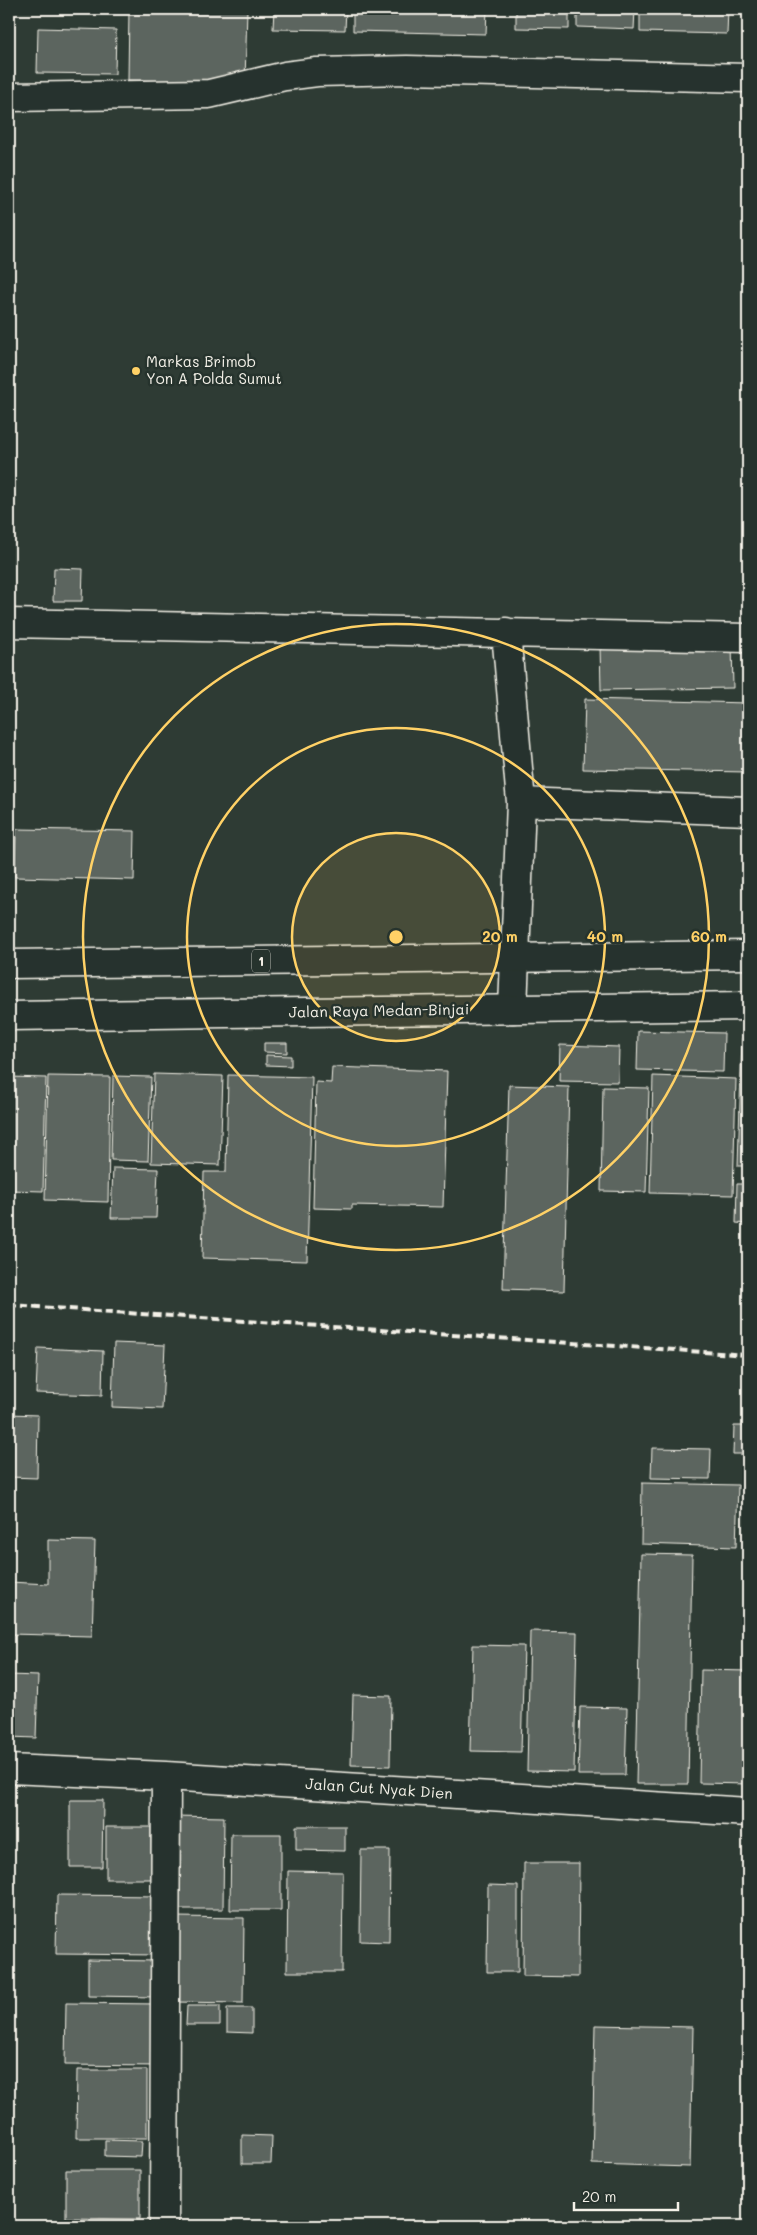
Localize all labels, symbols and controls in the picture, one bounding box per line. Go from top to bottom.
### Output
place label: Markas Brimob Yon A Polda Sumut [146,351,282,388]
marker: Markas Brimob Yon A Polda Sumut [130,365,142,377]
text: 20 m [482,926,518,946]
text: 40 m [587,926,623,946]
text: 60 m [691,926,727,946]
centre of rings [387,928,405,946]
road number: 1 [252,949,270,972]
street label: Jalan Raya Medan-Binjai [288,998,469,1022]
street label: Jalan Cut Nyak Dien [305,1773,453,1803]
scale bar [574,2180,678,2212]
text: 20 m [582,2186,616,2206]

